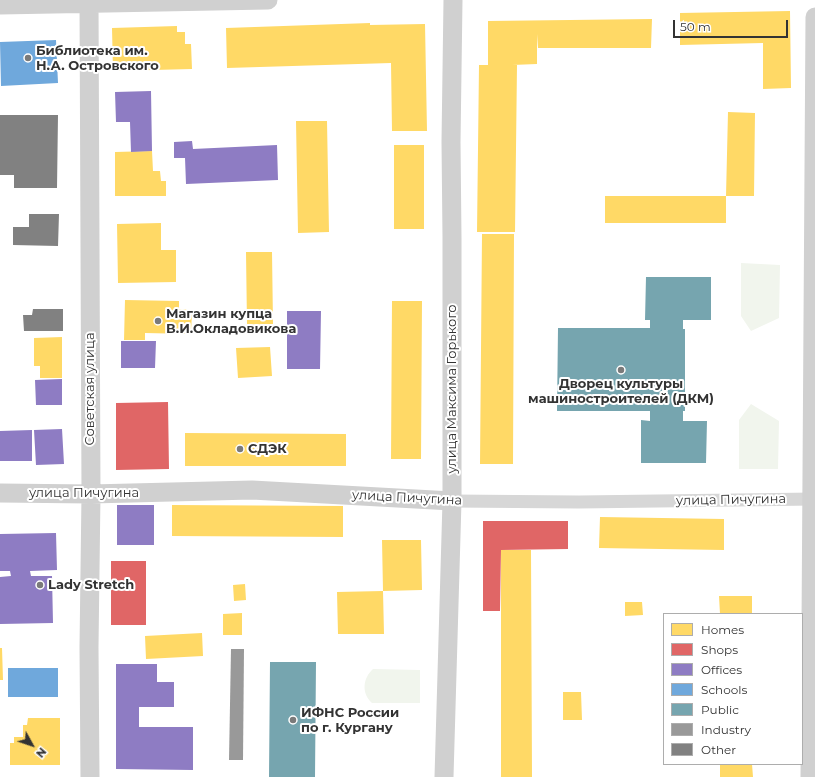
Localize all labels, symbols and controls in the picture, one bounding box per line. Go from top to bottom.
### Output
scale bar [675,12,790,38]
text: 50 m [680,19,711,34]
place label: Библиотека им. Н.А. Островского [36,43,159,74]
marker: Библиотека им. Н.А. Островского [23,53,33,63]
street label: улица Максима Горького [444,304,460,474]
place label: Магазин купца В.И.Окладовикова [166,306,296,337]
marker: Магазин купца В.И.Окладовикова [153,316,163,326]
street label: Советская улица [82,333,98,445]
marker: Дворец культуры машиностроителей (ДКМ) [616,365,626,375]
place label: Дворец культуры машиностроителей (ДКМ) [528,376,714,407]
place label: СДЭК [248,441,287,457]
marker: СДЭК [235,444,245,454]
street label: улица Пичугина [29,485,139,501]
street label: улица Пичугина [352,487,462,509]
street label: улица Пичугина [676,491,786,509]
place label: Lady Stretch [48,577,134,593]
marker: Lady Stretch [35,580,45,590]
legend [663,613,803,765]
text: Homes [701,622,744,637]
text: Shops [701,642,738,657]
text: Offices [701,662,742,677]
text: Schools [701,682,747,697]
text: Public [701,702,739,717]
place label: ИФНС России по г. Кургану [301,705,399,736]
marker: ИФНС России по г. Кургану [288,715,298,725]
text: Industry [701,722,751,737]
north arrow [12,725,52,765]
text: Other [701,742,736,757]
text: N [33,745,49,761]

